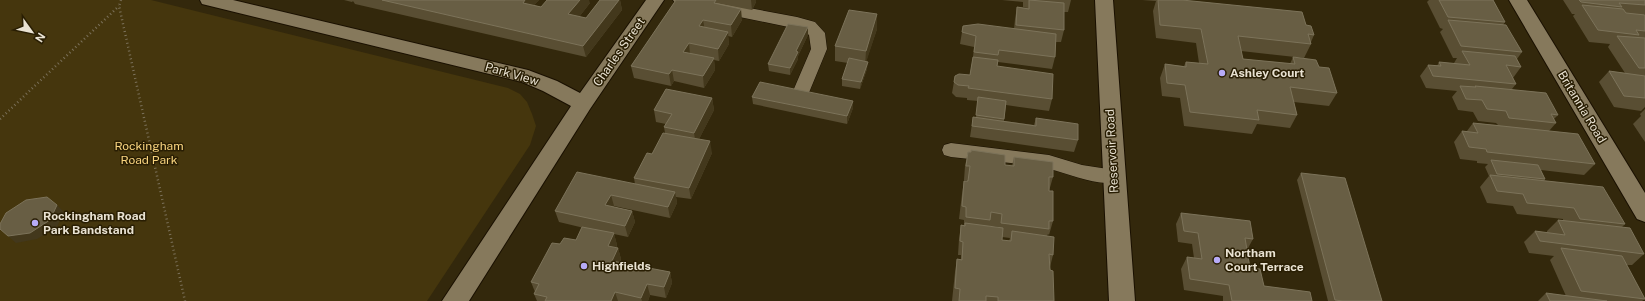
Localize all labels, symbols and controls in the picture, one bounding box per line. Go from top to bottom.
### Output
north arrow [12,12,52,52]
street label: Charles Street [590,15,648,89]
text: N [33,31,48,44]
street label: Park View [483,60,541,89]
place label: Ashley Court [1230,66,1304,80]
marker: Ashley Court [1217,68,1227,78]
street label: Britannia Road [1555,68,1609,146]
street label: Reservoir Road [1103,109,1121,193]
park label: Rockingham Road Park [114,139,184,167]
place label: Rockingham Road Park Bandstand [43,209,146,237]
marker: Rockingham Road Park Bandstand [30,218,40,228]
place label: Northam Court Terrace [1225,246,1304,274]
marker: Northam Court Terrace [1212,255,1222,265]
place label: Highfields [592,259,651,273]
marker: Highfields [579,261,589,271]

